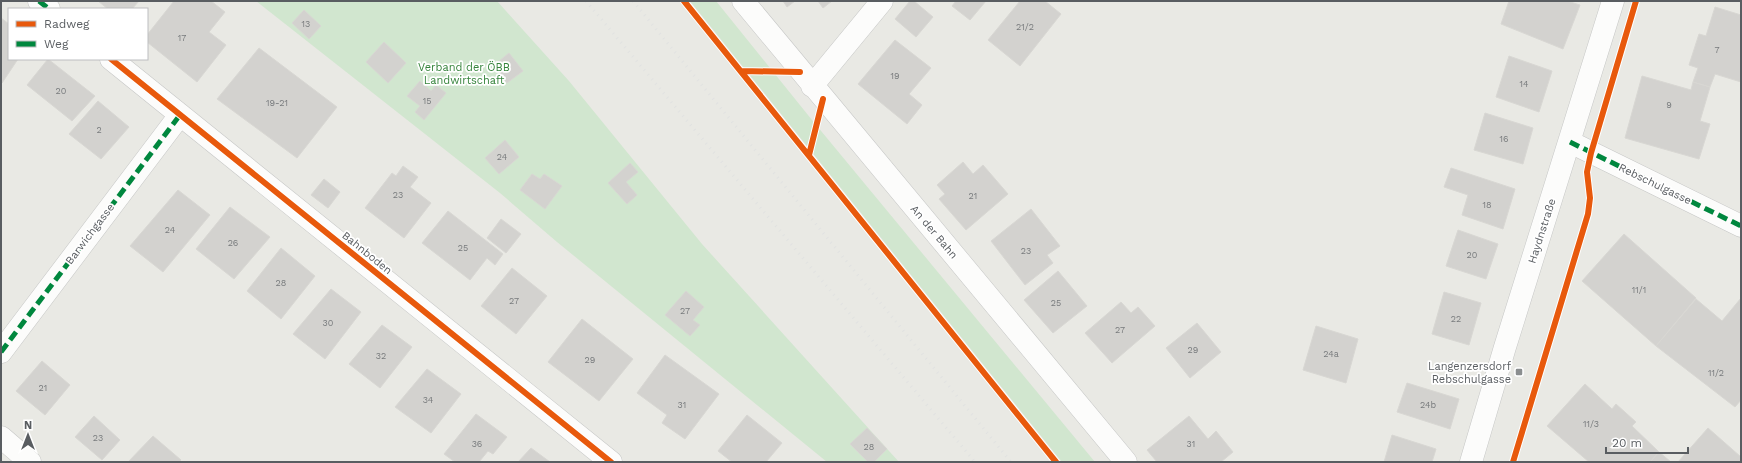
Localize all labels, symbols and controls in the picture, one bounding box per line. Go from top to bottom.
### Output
legend [8,8,148,60]
text: Radweg [44,17,90,31]
house number: 13 [302,19,310,29]
house number: 21/2 [1016,22,1034,32]
house number: 17 [178,33,186,43]
text: Weg [44,37,69,51]
house number: 7 [1714,45,1720,55]
park label: Verband der ÖBB Landwirtschaft [418,60,510,87]
house number: 19 [890,71,900,81]
house number: 14 [1519,79,1529,89]
house number: 20 [56,86,67,96]
house number: 15 [423,96,431,106]
house number: 19-21 [266,98,288,108]
house number: 9 [1666,100,1672,110]
house number: 2 [96,125,102,135]
house number: 16 [1500,134,1508,144]
house number: 24 [497,152,508,162]
street label: Rebschulgasse [1617,161,1693,207]
house number: 23 [393,190,403,200]
house number: 21 [969,191,977,201]
street label: Haydnstraße [1525,197,1559,265]
house number: 18 [1482,200,1492,210]
street label: Barwichgasse [63,201,117,267]
street label: An der Bahn [908,203,960,261]
house number: 24 [165,225,176,235]
street label: Bahnboden [339,229,395,277]
house number: 26 [228,238,238,248]
house number: 25 [458,243,468,253]
house number: 23 [1021,246,1031,256]
house number: 20 [1467,250,1478,260]
house number: 28 [276,278,286,288]
house number: 11/1 [1632,285,1646,295]
house number: 27 [509,296,519,306]
house number: 25 [1051,298,1061,308]
house number: 27 [680,306,690,316]
house number: 22 [1451,314,1461,324]
house number: 30 [323,318,334,328]
house number: 27 [1115,325,1125,335]
house number: 29 [1188,345,1198,355]
house number: 24a [1323,349,1339,359]
house number: 32 [376,351,386,361]
house number: 29 [585,355,595,365]
place label: Langenzersdorf Rebschulgasse [1428,360,1512,386]
marker: Langenzersdorf Rebschulgasse [1514,367,1524,377]
house number: 11/2 [1708,368,1724,378]
house number: 21 [39,383,47,393]
house number: 34 [423,395,434,405]
house number: 31 [678,400,686,410]
house number: 24b [1420,400,1436,410]
north arrow [8,415,48,455]
text: N [24,419,32,432]
house number: 11/3 [1583,419,1599,429]
scale bar [1606,429,1688,455]
house number: 23 [93,433,103,443]
text: 20 m [1612,436,1642,450]
house number: 36 [472,439,482,449]
house number: 31 [1187,439,1195,449]
house number: 28 [864,442,874,452]

